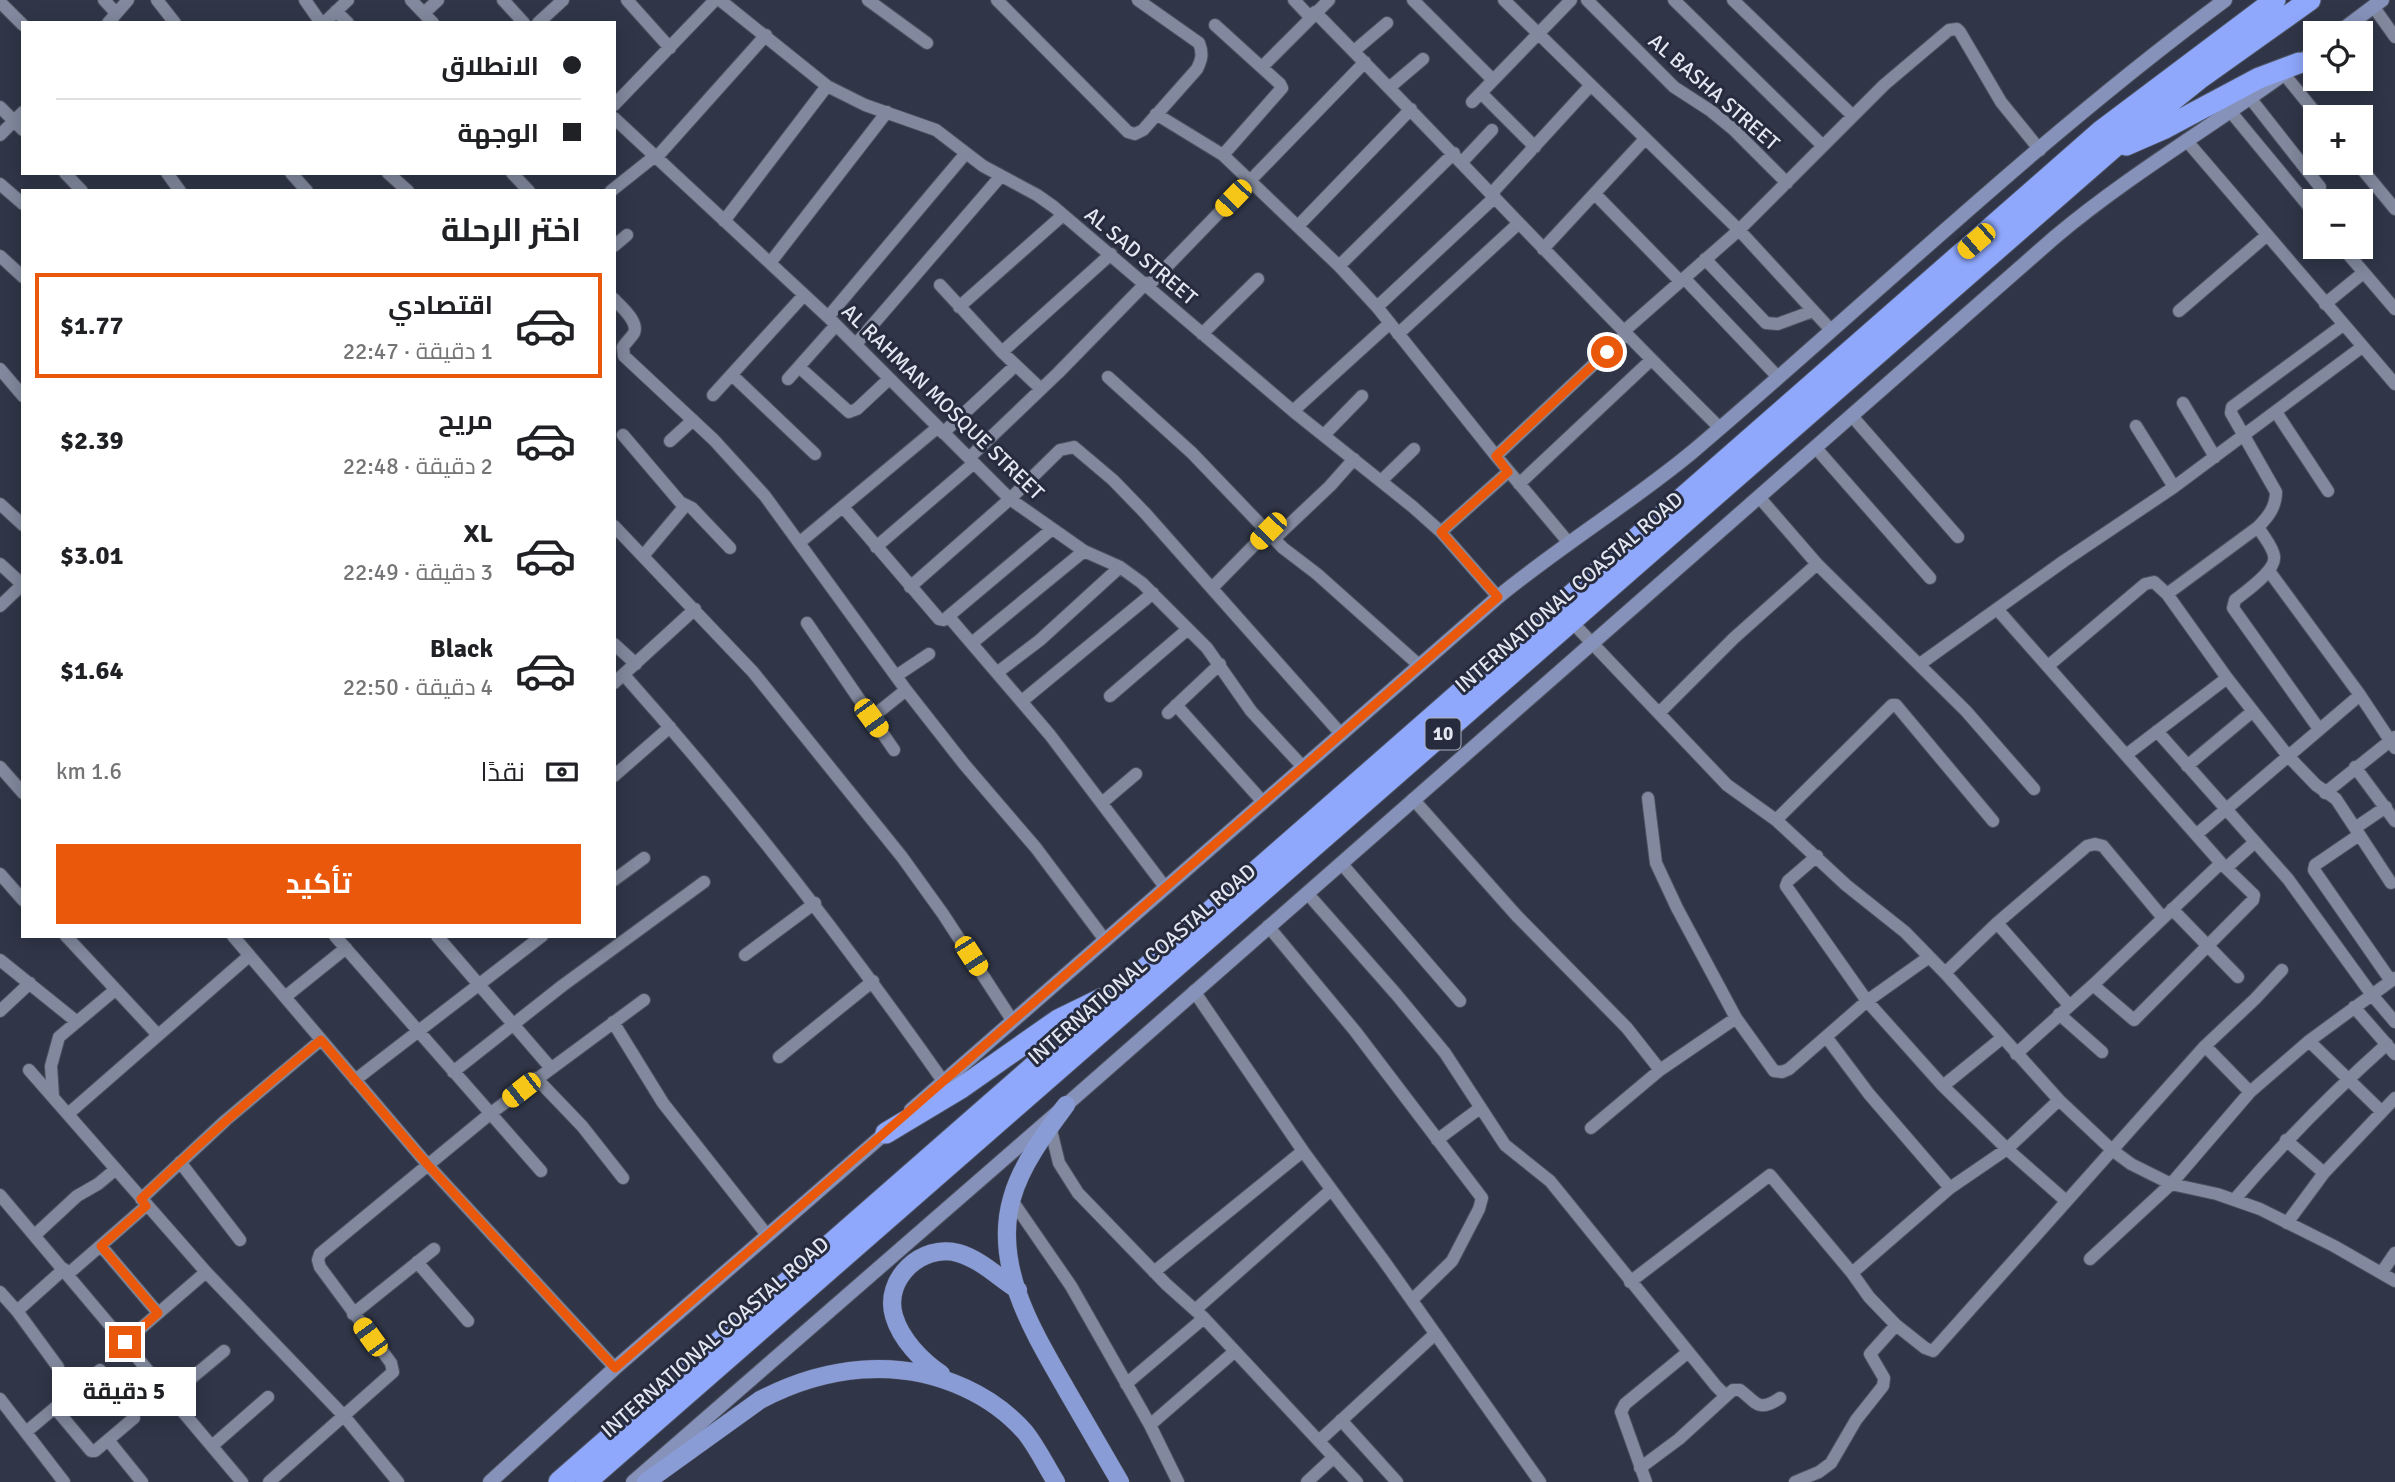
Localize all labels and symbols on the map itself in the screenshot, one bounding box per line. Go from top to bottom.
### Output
street label: AL BASHA STREET [1643,28,1785,156]
car [1211,176,1256,220]
street label: AL SAD STREET [1079,201,1203,311]
car [1954,219,1999,263]
street label: AL RAHMAN MOSQUE STREET [836,298,1050,506]
route start [1591,336,1623,368]
street label: INTERNATIONAL COASTAL ROAD [1450,486,1688,698]
car [1246,509,1291,553]
car [851,695,892,741]
road number: 10 [1426,719,1460,750]
street label: INTERNATIONAL COASTAL ROAD [1023,858,1261,1070]
car [951,933,992,979]
car [498,1069,545,1111]
street label: INTERNATIONAL COASTAL ROAD [596,1231,834,1443]
car [350,1314,391,1360]
route end [109,1326,141,1358]
callout: 5 دقيقة [53,1366,197,1416]

